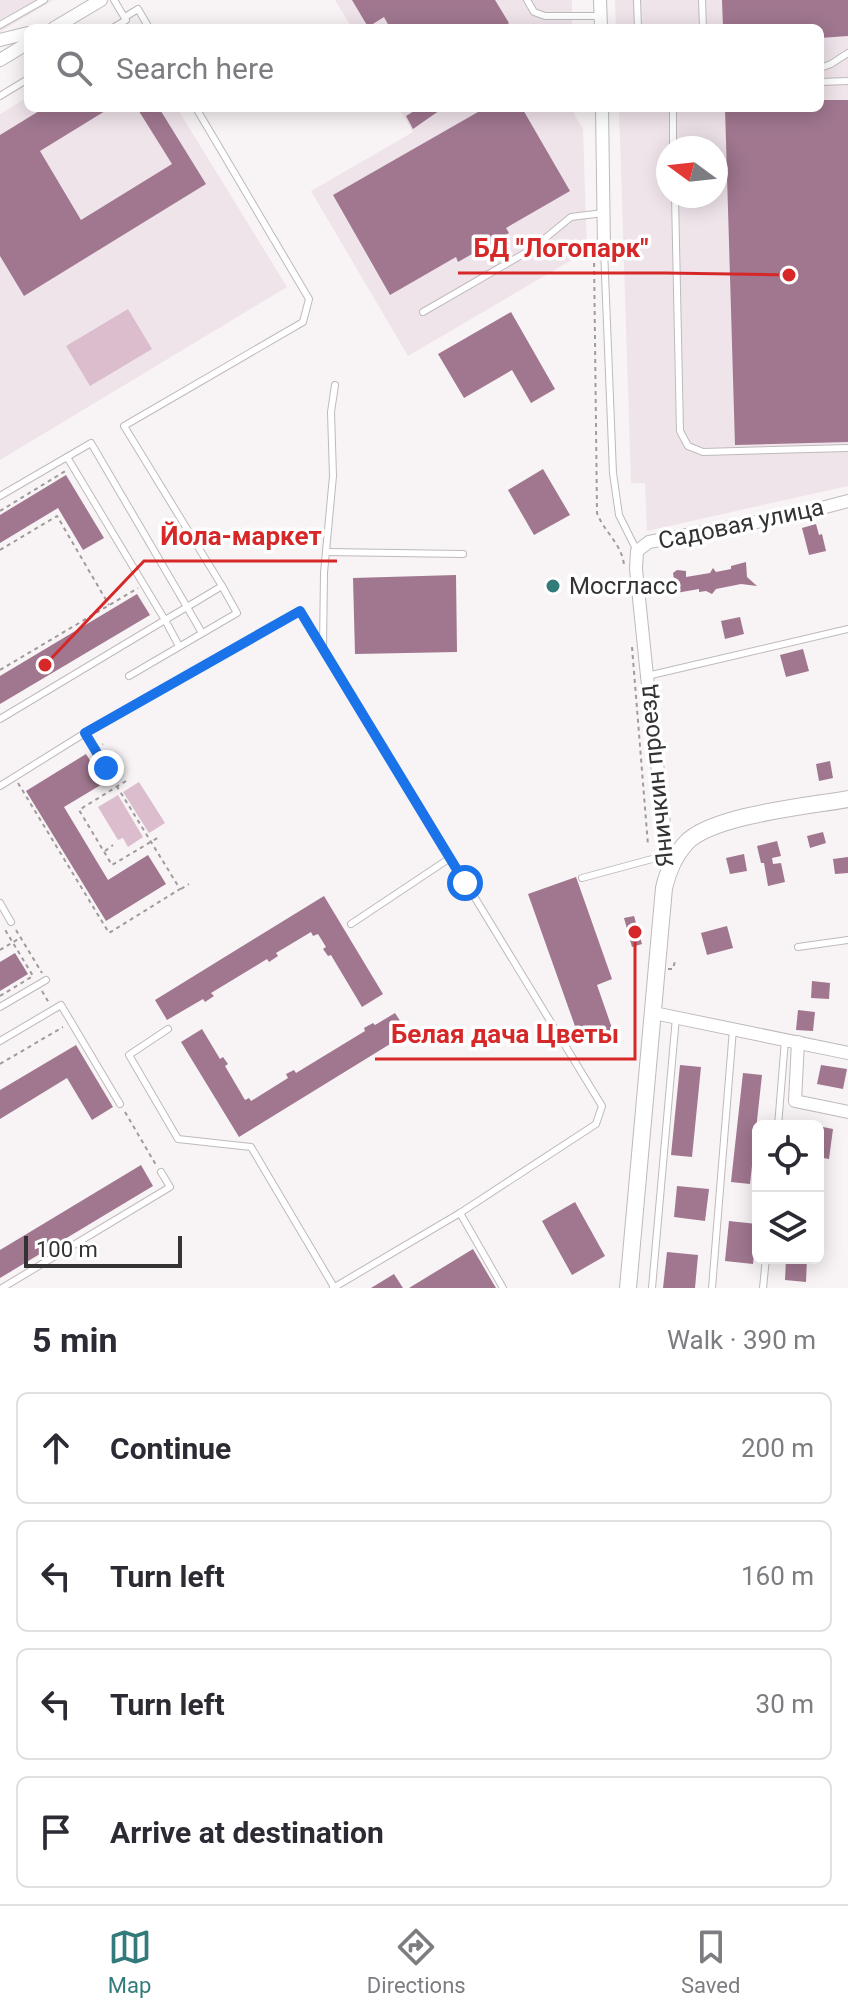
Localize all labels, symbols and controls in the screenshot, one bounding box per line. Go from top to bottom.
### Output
search box [24,24,824,112]
icon: search [52,46,96,90]
text: Search here [116,51,274,86]
north arrow [656,136,728,208]
callout: БД "Логопарк" [458,223,665,273]
text: БД "Логопарк" [474,233,648,263]
street label: Садовая улица [656,493,826,555]
callout: Йола-маркет [144,511,337,561]
text: Йола-маркет [160,521,322,551]
place label: Мосгласс [569,572,678,600]
marker: Мосгласс [544,577,562,595]
street label: Яничкин проезд [633,684,679,868]
route end [88,750,124,786]
route start [447,865,483,901]
callout: Белая дача Цветы [375,1009,635,1059]
text: Белая дача Цветы [391,1019,619,1049]
map controls [752,1120,824,1264]
button: locate [752,1120,824,1192]
button: layers [752,1192,824,1264]
scale bar [24,1232,182,1268]
text: 100 m [36,1237,98,1262]
text: 5 min [32,1320,117,1360]
text: Walk · 390 m [667,1325,816,1355]
icon: ahead [34,1426,78,1470]
text: Continue [110,1431,231,1466]
text: 200 m [741,1433,814,1463]
icon: left [34,1554,78,1598]
text: Turn left [110,1559,225,1594]
text: 160 m [741,1561,814,1591]
icon: left [34,1682,78,1726]
text: Turn left [110,1687,225,1722]
text: 30 m [756,1689,814,1719]
icon: arrive [34,1810,78,1854]
text: Arrive at destination [110,1815,384,1850]
tab: Map [108,1925,152,1998]
tab: Directions [367,1925,466,1998]
tab: Saved [681,1925,740,1998]

